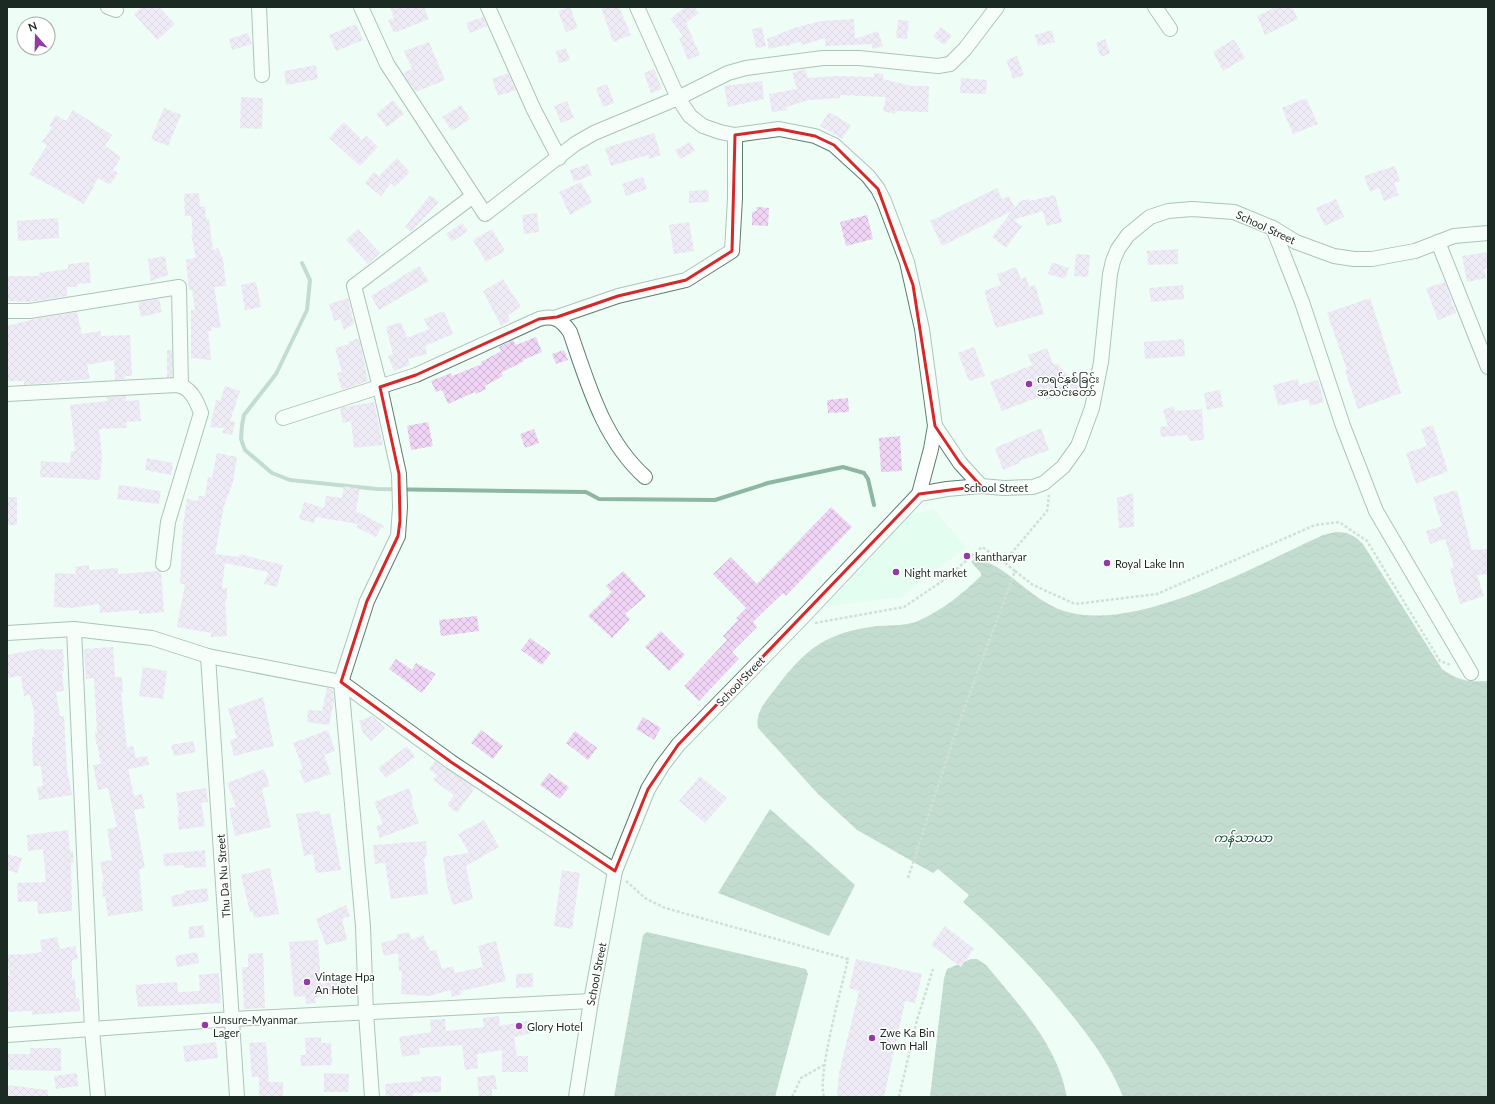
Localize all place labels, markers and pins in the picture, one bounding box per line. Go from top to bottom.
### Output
place label: ကရင်နှစ်ခြင်း အသင်းတော် [1037,372,1100,398]
marker: ကရင်နှစ်ခြင်း အသင်းတော် [1024,379,1034,389]
place label: kantharyar [975,550,1027,563]
marker: kantharyar [962,551,972,561]
place label: Royal Lake Inn [1115,557,1184,570]
marker: Royal Lake Inn [1102,558,1112,568]
place label: Night market [904,566,967,579]
marker: Night market [891,567,901,577]
place label: Vintage Hpa An Hotel [315,970,375,996]
marker: Vintage Hpa An Hotel [302,977,312,987]
place label: Unsure-Myanmar Lager [213,1013,297,1039]
marker: Unsure-Myanmar Lager [200,1020,210,1030]
place label: Glory Hotel [527,1020,583,1033]
marker: Glory Hotel [514,1021,524,1031]
place label: Zwe Ka Bin Town Hall [880,1026,935,1052]
marker: Zwe Ka Bin Town Hall [867,1033,877,1043]

